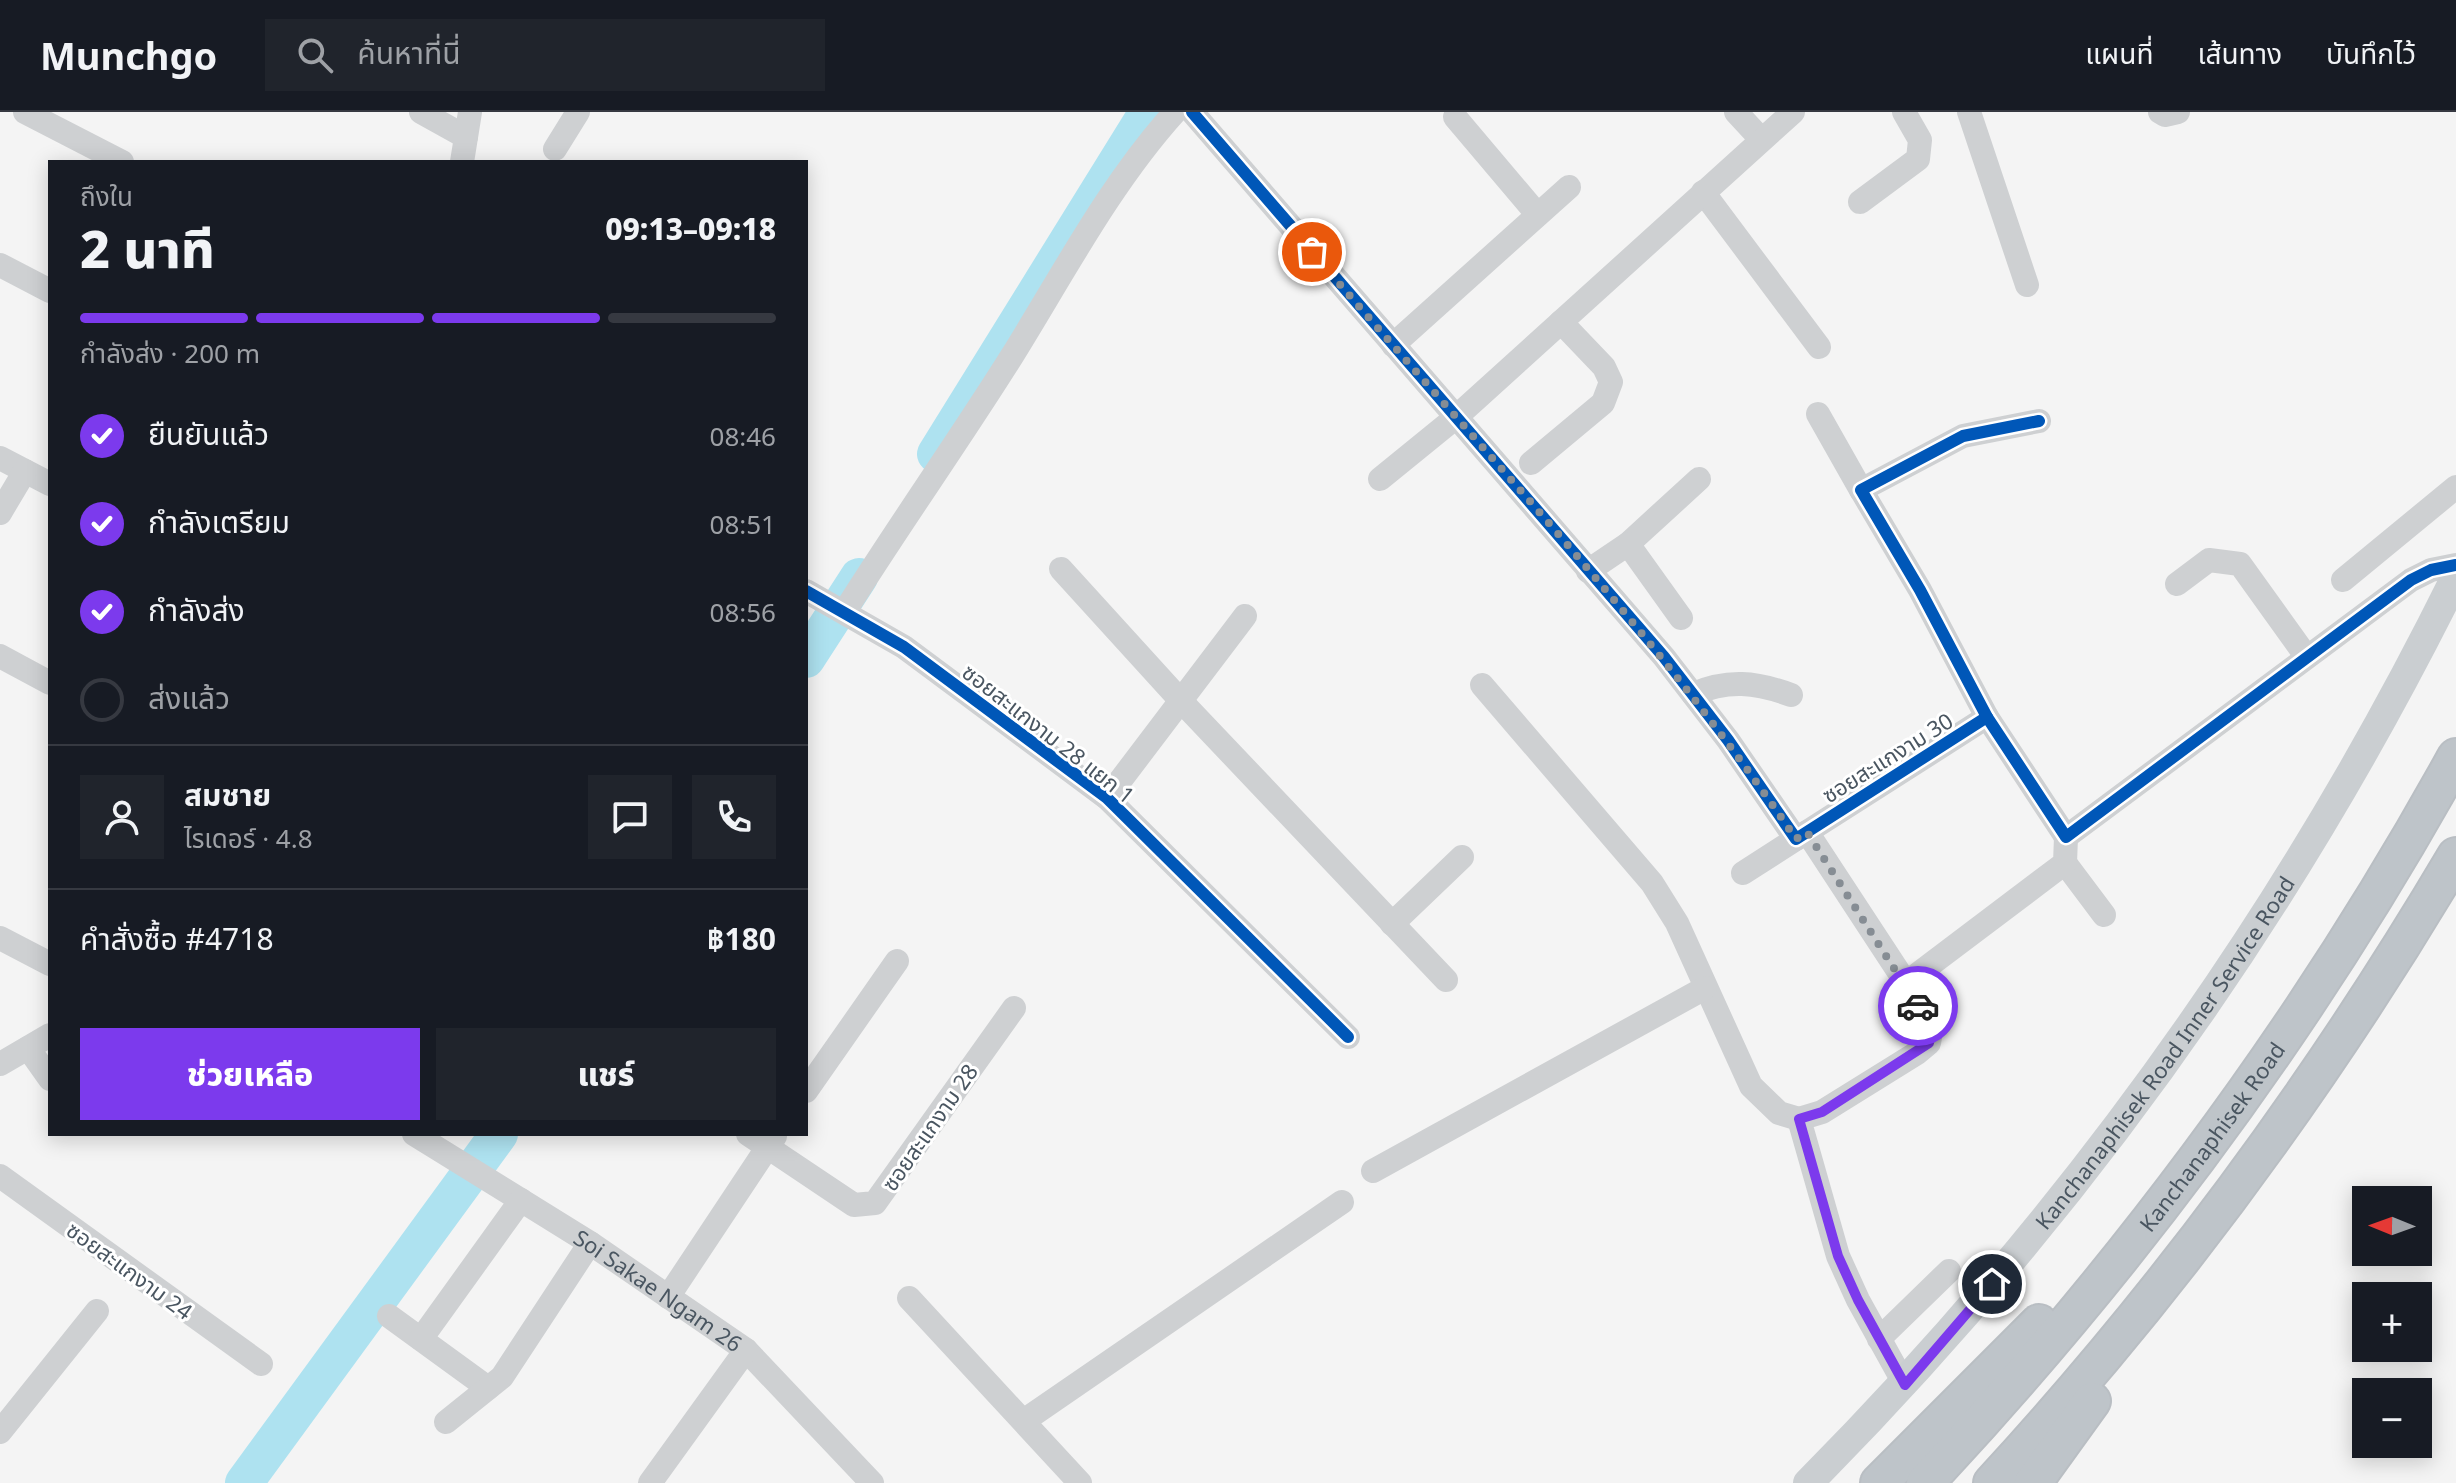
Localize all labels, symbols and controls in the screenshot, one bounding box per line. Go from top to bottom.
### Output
search box [265,19,825,91]
text: Munchgo [40,29,217,81]
text: ค้นหาที่นี่ [357,32,461,73]
icon: search [293,33,337,77]
text: แผนที่ [2085,34,2153,72]
text: เส้นทาง [2197,34,2282,72]
text: บันทึกไว้ [2326,34,2416,72]
text: ถึงใน [80,178,133,214]
text: 09:13–09:18 [605,208,776,249]
text: 2 นาที [80,212,215,283]
pin [1278,218,1346,286]
icon: bag [1290,230,1334,274]
text: กำลังส่ง · 200 m [80,335,260,371]
text: ยืนยันแล้ว [148,413,269,454]
icon: check [80,414,124,458]
text: 08:46 [710,418,776,454]
text: กำลังเตรียม [148,501,290,542]
icon: check [80,502,124,546]
text: 08:51 [710,506,776,542]
text: กำลังส่ง [148,589,245,630]
icon: check [80,590,124,634]
text: 08:56 [710,594,776,630]
street label: ซอยสะแกงาม 28 แยก 1 [957,656,1141,810]
text: ส่งแล้ว [148,677,230,718]
street label: ซอยสะแกงาม 30 [1816,705,1958,809]
text: สมชาย [184,774,271,815]
button: person [80,775,164,859]
button: chat [588,775,672,859]
button: phone [692,775,776,859]
text: ไรเดอร์ · 4.8 [184,820,313,856]
street label: Kanchanaphisek Road Inner Service Road [2031,869,2297,1235]
text: คำสั่งซื้อ #4718 [80,918,274,959]
text: ฿180 [707,918,776,959]
courier [1878,966,1958,1046]
icon: car [1896,984,1940,1028]
button: ช่วยเหลือ [80,1028,420,1120]
button: แชร์ [436,1028,776,1120]
street label: Kanchanaphisek Road [2134,1036,2290,1236]
street label: ซอยสะแกงาม 28 [874,1057,984,1197]
north arrow [2352,1186,2432,1266]
map controls [2352,1186,2432,1458]
street label: ซอยสะแกงาม 24 [61,1214,199,1326]
street label: Soi Sakae Ngam 26 [569,1222,748,1358]
pin [1958,1250,2026,1318]
icon: home [1970,1262,2014,1306]
button: + [2352,1282,2432,1362]
button: − [2352,1378,2432,1458]

